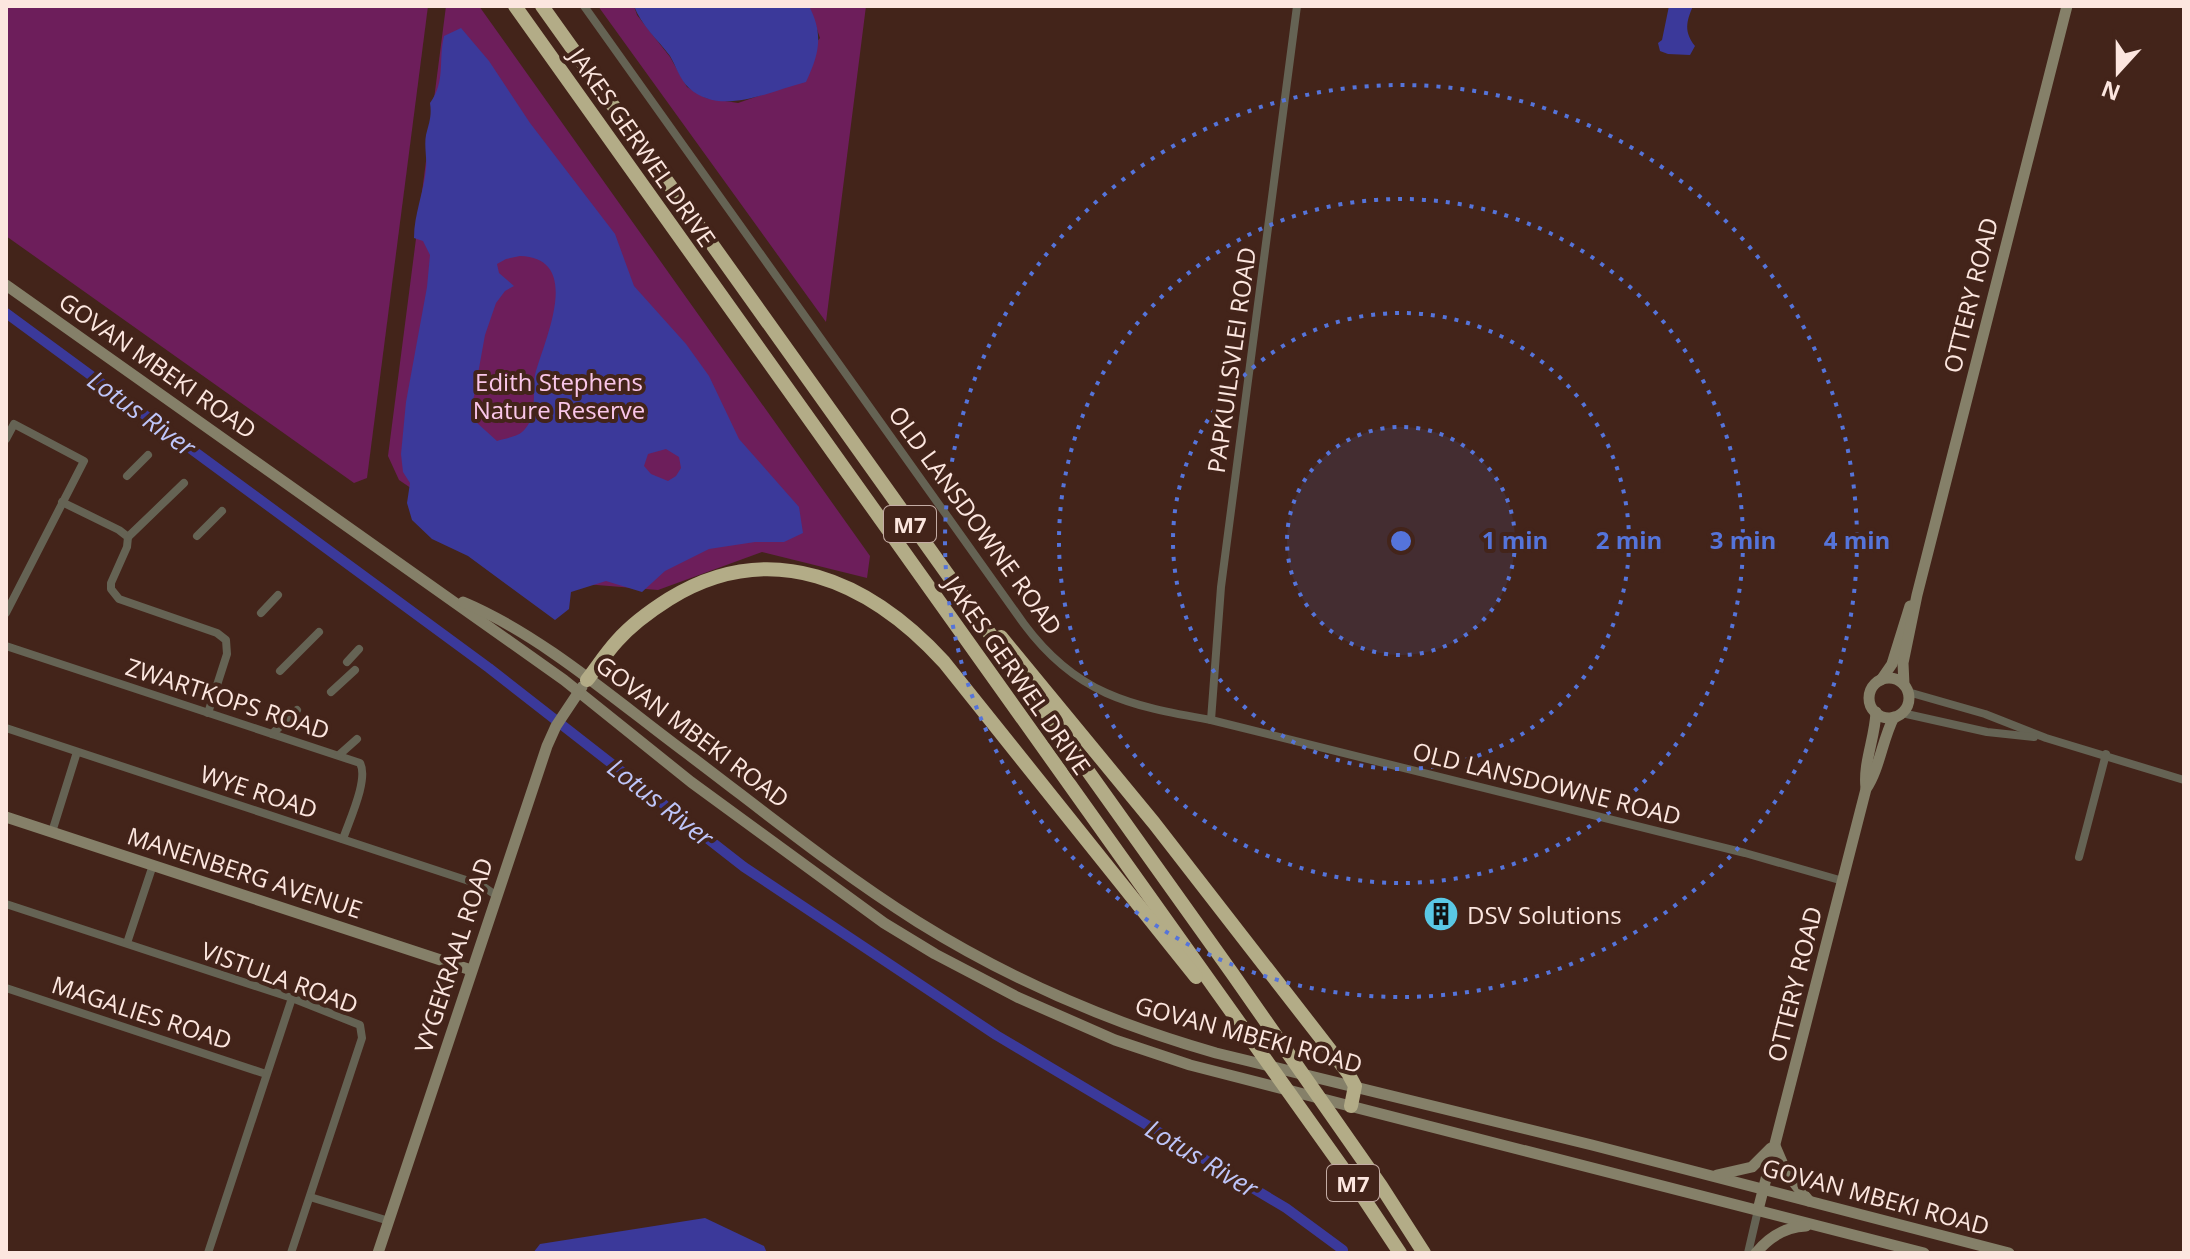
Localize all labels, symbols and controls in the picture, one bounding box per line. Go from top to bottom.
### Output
north arrow [2078,32,2158,112]
street label: JAKES GERWEL DRIVE [561,39,724,253]
text: N [2097,74,2124,109]
street label: OTTERY ROAD [1935,214,2005,376]
street label: PAPKUILSVLEI ROAD [1199,245,1263,475]
street label: GOVAN MBEKI ROAD [53,284,263,446]
water label: Lotus River [81,362,205,465]
park label: Edith Stephens Nature Reserve [473,365,645,426]
street label: OLD LANSDOWNE ROAD [882,399,1070,641]
road number: M7 [884,506,936,542]
text: 1 min [1482,523,1548,556]
text: 2 min [1596,523,1662,556]
text: 3 min [1710,523,1776,556]
text: 4 min [1824,523,1890,556]
centre of rings [1387,527,1415,555]
street label: JAKES GERWEL DRIVE [936,567,1099,781]
street label: GOVAN MBEKI ROAD [590,647,796,815]
street label: ZWARTKOPS ROAD [122,649,334,747]
street label: OLD LANSDOWNE ROAD [1409,734,1685,832]
water label: Lotus River [601,749,723,856]
street label: WYE ROAD [196,757,322,825]
street label: MANENBERG AVENUE [123,818,367,926]
street label: VYGEKRAAL ROAD [406,853,500,1057]
building icon: DSV Solutions [1422,895,1460,933]
place label: DSV Solutions [1467,898,1622,931]
street label: OTTERY ROAD [1759,903,1829,1065]
street label: VISTULA ROAD [197,933,363,1021]
street label: MAGALIES ROAD [48,967,236,1057]
street label: GOVAN MBEKI ROAD [1132,988,1366,1080]
water label: Lotus River [1139,1110,1266,1207]
street label: GOVAN MBEKI ROAD [1759,1150,1993,1242]
road number: M7 [1327,1165,1379,1201]

